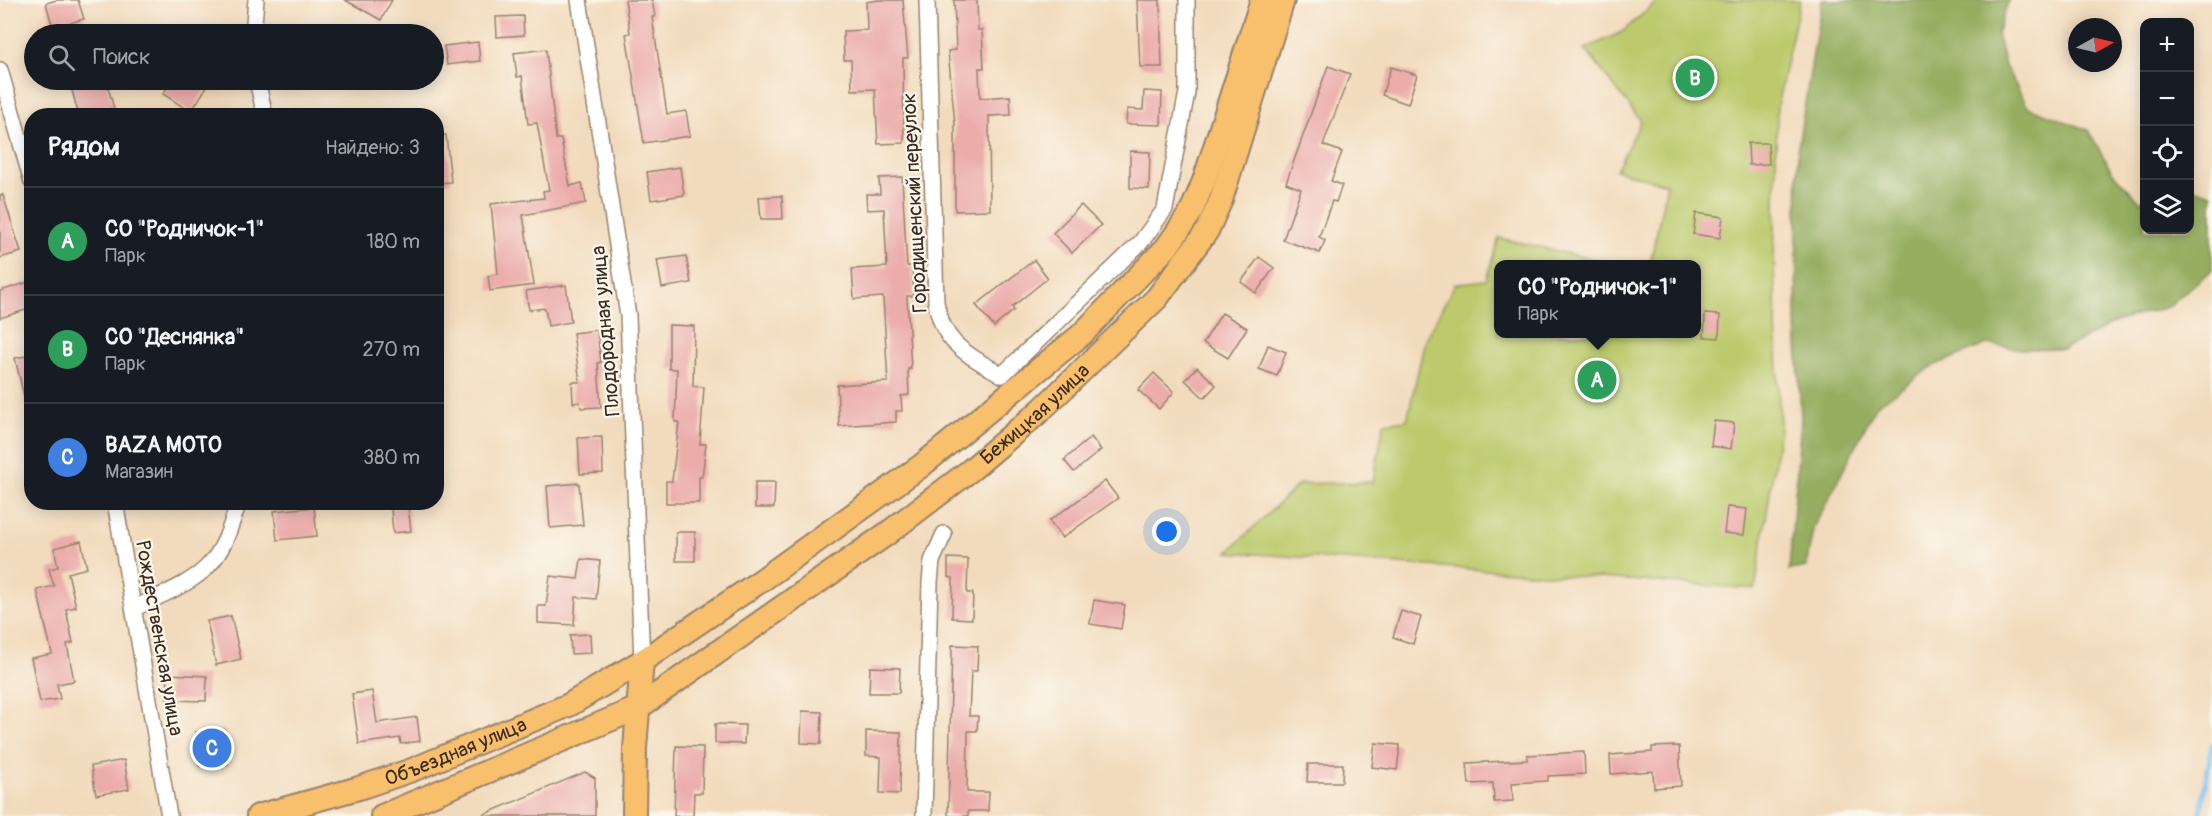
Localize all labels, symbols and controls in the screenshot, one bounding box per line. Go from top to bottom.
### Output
north arrow [2068,18,2122,72]
map controls [2140,18,2194,234]
button: + [2140,18,2194,72]
search box [24,24,444,90]
icon: search [45,41,78,74]
text: Поиск [93,43,150,71]
pin: B [1676,56,1714,100]
button: − [2140,72,2194,126]
street label: Городищенский переулок [896,92,933,314]
button: locate [2140,126,2194,180]
text: Рядом [48,131,120,163]
text: Найдено: 3 [325,135,420,160]
button: layers [2140,180,2194,234]
text: СО "Родничок-1" [105,215,264,243]
text: A [61,229,74,254]
text: 180 m [366,229,420,254]
text: Парк [105,243,146,268]
street label: Плодородная улица [586,245,625,417]
popup [1494,260,1701,338]
text: СО "Родничок-1" [1518,273,1677,301]
text: Парк [1518,301,1559,326]
text: СО "Деснянка" [105,323,244,351]
text: B [62,337,73,362]
text: 270 m [362,337,420,362]
text: Парк [105,351,146,376]
street label: Бежицкая улица [975,358,1095,470]
pin: A [1578,358,1616,403]
text: BAZA MOTO [105,431,222,459]
text: C [61,445,74,470]
text: 380 m [363,445,420,470]
text: Магазин [105,459,173,484]
your location [1152,517,1181,546]
street label: Рождественская улица [130,538,189,738]
street label: Объездная улица [381,712,530,791]
pin: C [192,726,232,771]

